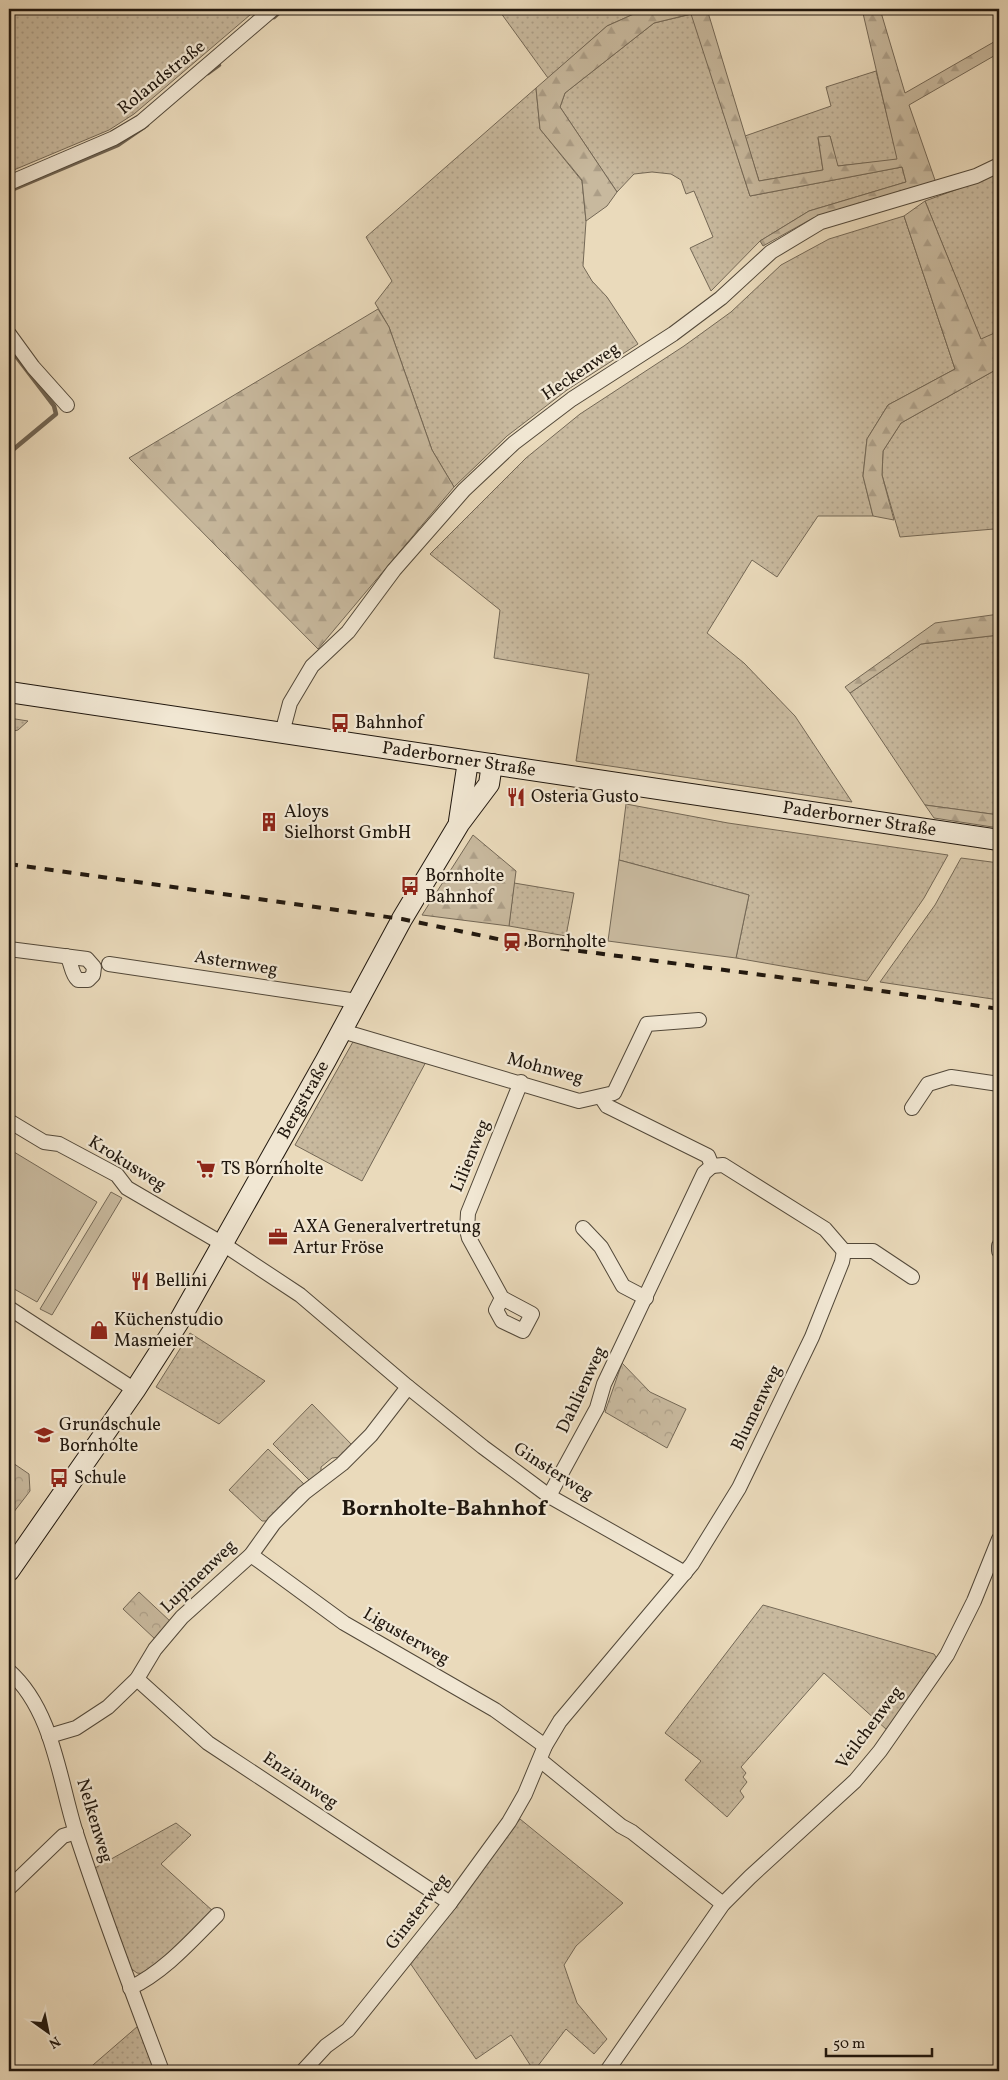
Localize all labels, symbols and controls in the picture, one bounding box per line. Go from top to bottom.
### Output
street label: Rolandstraße [113,35,211,121]
street label: Heckenweg [537,337,625,407]
place label: Bahnhof [355,711,425,736]
bus stop icon: Bahnhof [329,712,351,734]
street label: Paderborner Straße [380,735,538,783]
place label: Osteria Gusto [531,785,639,810]
restaurant icon: Osteria Gusto [505,786,527,808]
street label: Paderborner Straße [781,795,938,843]
place label: Aloys Sielhorst GmbH [284,800,411,846]
building icon: Aloys Sielhorst GmbH [258,811,280,833]
place label: Bornholte Bahnhof [425,864,504,910]
bus stop icon: Bornholte Bahnhof [399,875,421,897]
place label: Bornholte [527,930,606,955]
station icon: Bornholte [501,931,523,953]
street label: Asternweg [193,945,279,983]
street label: Mohnweg [504,1047,586,1091]
street label: Bergstraße [271,1056,336,1144]
street label: Lilienweg [445,1116,497,1196]
street label: Krokusweg [83,1130,171,1198]
place label: TS Bornholte [221,1157,324,1182]
supermarket icon: TS Bornholte [195,1158,217,1180]
place label: AXA Generalvertretung Artur Fröse [293,1215,481,1261]
office icon: AXA Generalvertretung Artur Fröse [267,1226,289,1248]
place label: Bellini [155,1269,207,1294]
restaurant icon: Bellini [129,1270,151,1292]
place label: Küchenstudio Masmeier [114,1308,223,1354]
shop icon: Küchenstudio Masmeier [88,1319,110,1341]
street label: Dahlienweg [551,1342,613,1438]
street label: Blumenweg [725,1361,789,1455]
place label: Grundschule Bornholte [59,1413,161,1459]
school or university icon: Grundschule Bornholte [33,1424,55,1446]
street label: Ginsterweg [508,1437,598,1507]
place label: Schule [74,1466,126,1491]
bus stop icon: Schule [48,1467,70,1489]
district label: Bornholte-Bahnhof [342,1494,549,1525]
street label: Lupinenweg [156,1534,242,1620]
street label: Ligusterweg [358,1602,454,1672]
street label: Veilchenweg [830,1681,910,1775]
street label: Enzianweg [257,1746,343,1816]
street label: Nelkenweg [69,1776,119,1866]
street label: Ginsterweg [380,1869,456,1955]
north arrow [22,2008,72,2058]
scale bar [826,2025,932,2057]
text: N [45,2031,64,2052]
text: 50 m [833,2034,865,2055]

